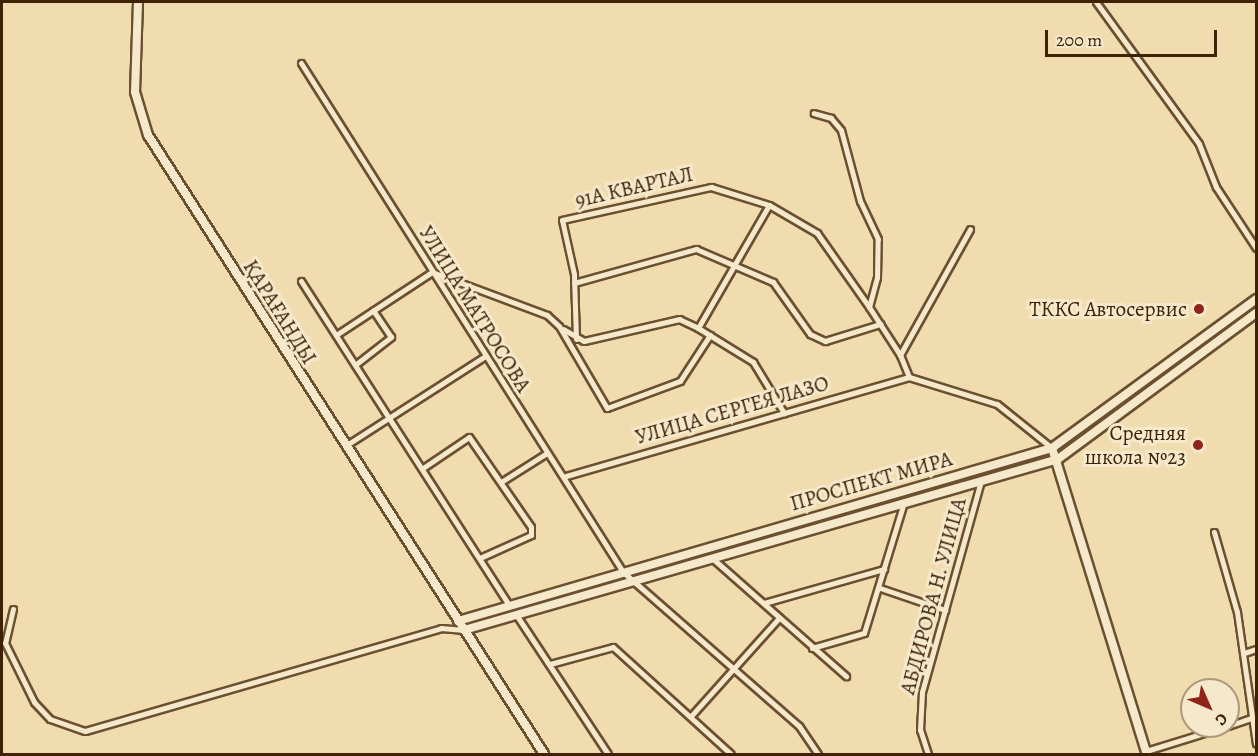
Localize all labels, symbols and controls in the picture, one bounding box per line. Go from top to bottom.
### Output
scale bar [1048,18,1220,56]
text: 200 m [1056,28,1102,52]
street label: 91А КВАРТАЛ [573,161,695,213]
street label: УЛИЦА МАТРОСОВА [414,221,536,397]
street label: ҚАРАҒАНДЫ [238,255,322,369]
place label: ТККС Автосервис [1029,296,1187,322]
marker: ТККС Автосервис [1192,302,1206,316]
street label: УЛИЦА СЕРГЕЯ ЛАЗО [632,370,832,450]
place label: Средняя школа №23 [1085,420,1186,470]
marker: Средняя школа №23 [1191,438,1205,452]
street label: ПРОСПЕКТ МИРА [787,446,955,516]
street label: АБДИРОВА Н. УЛИЦА [895,495,971,697]
north arrow [1180,678,1240,738]
text: С [1210,708,1233,731]

